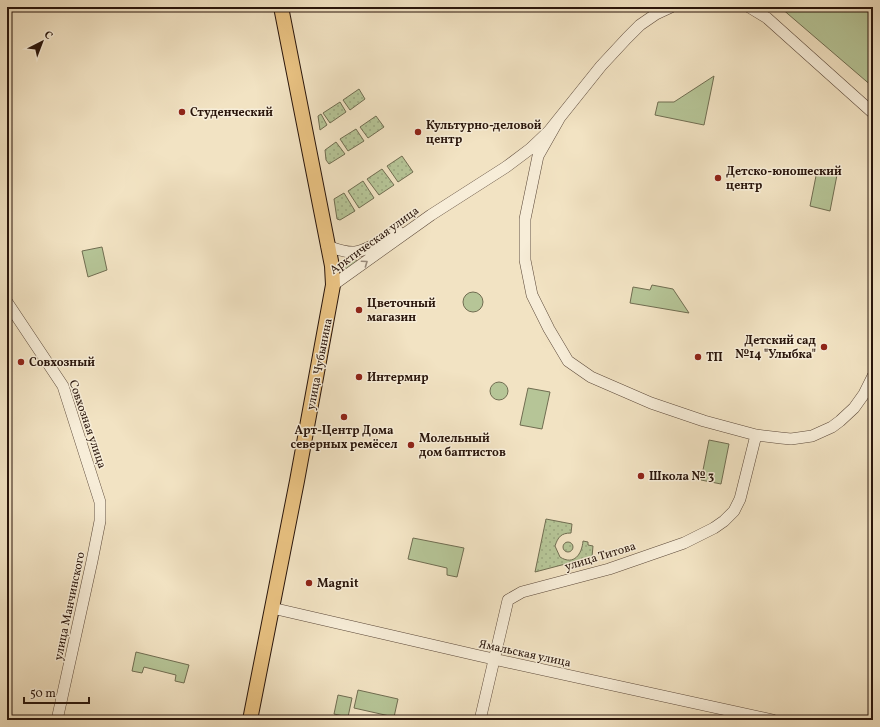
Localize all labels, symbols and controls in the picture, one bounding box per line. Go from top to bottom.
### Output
north arrow [22,22,62,62]
text: С [40,28,55,44]
place label: Студенческий [190,105,273,121]
marker: Студенческий [177,107,187,117]
place label: Культурно-деловой центр [426,118,542,148]
marker: Культурно-деловой центр [413,127,423,137]
place label: Детско-юношеский центр [726,164,842,194]
marker: Детско-юношеский центр [713,173,723,183]
street label: Арктическая улица [327,203,422,279]
one-way arrow [361,260,368,268]
place label: Цветочный магазин [367,296,436,326]
marker: Цветочный магазин [354,305,364,315]
street label: улица Чубынина [303,317,337,411]
place label: Детский сад №14 "Улыбка" [735,333,817,363]
marker: Детский сад №14 "Улыбка" [819,342,829,352]
place label: ТП [706,350,723,366]
marker: ТП [693,352,703,362]
place label: Совхозный [29,355,95,371]
marker: Совхозный [16,357,26,367]
place label: Интермир [367,370,429,386]
marker: Интермир [354,372,364,382]
street label: Совхозная улица [64,378,110,471]
marker: Арт-Центр Дома северных ремёсел [339,412,349,422]
place label: Арт-Центр Дома северных ремёсел [291,423,397,453]
place label: Молельный дом баптистов [419,431,506,461]
marker: Молельный дом баптистов [406,440,416,450]
place label: Школа № 3 [649,469,714,485]
marker: Школа № 3 [636,471,646,481]
street label: улица Титова [563,539,638,575]
street label: улица Манчинского [51,550,89,662]
place label: Magnit [317,576,359,592]
marker: Magnit [304,578,314,588]
street label: Ямальская улица [477,636,572,672]
scale bar [24,679,89,705]
text: 50 m [30,686,56,702]

